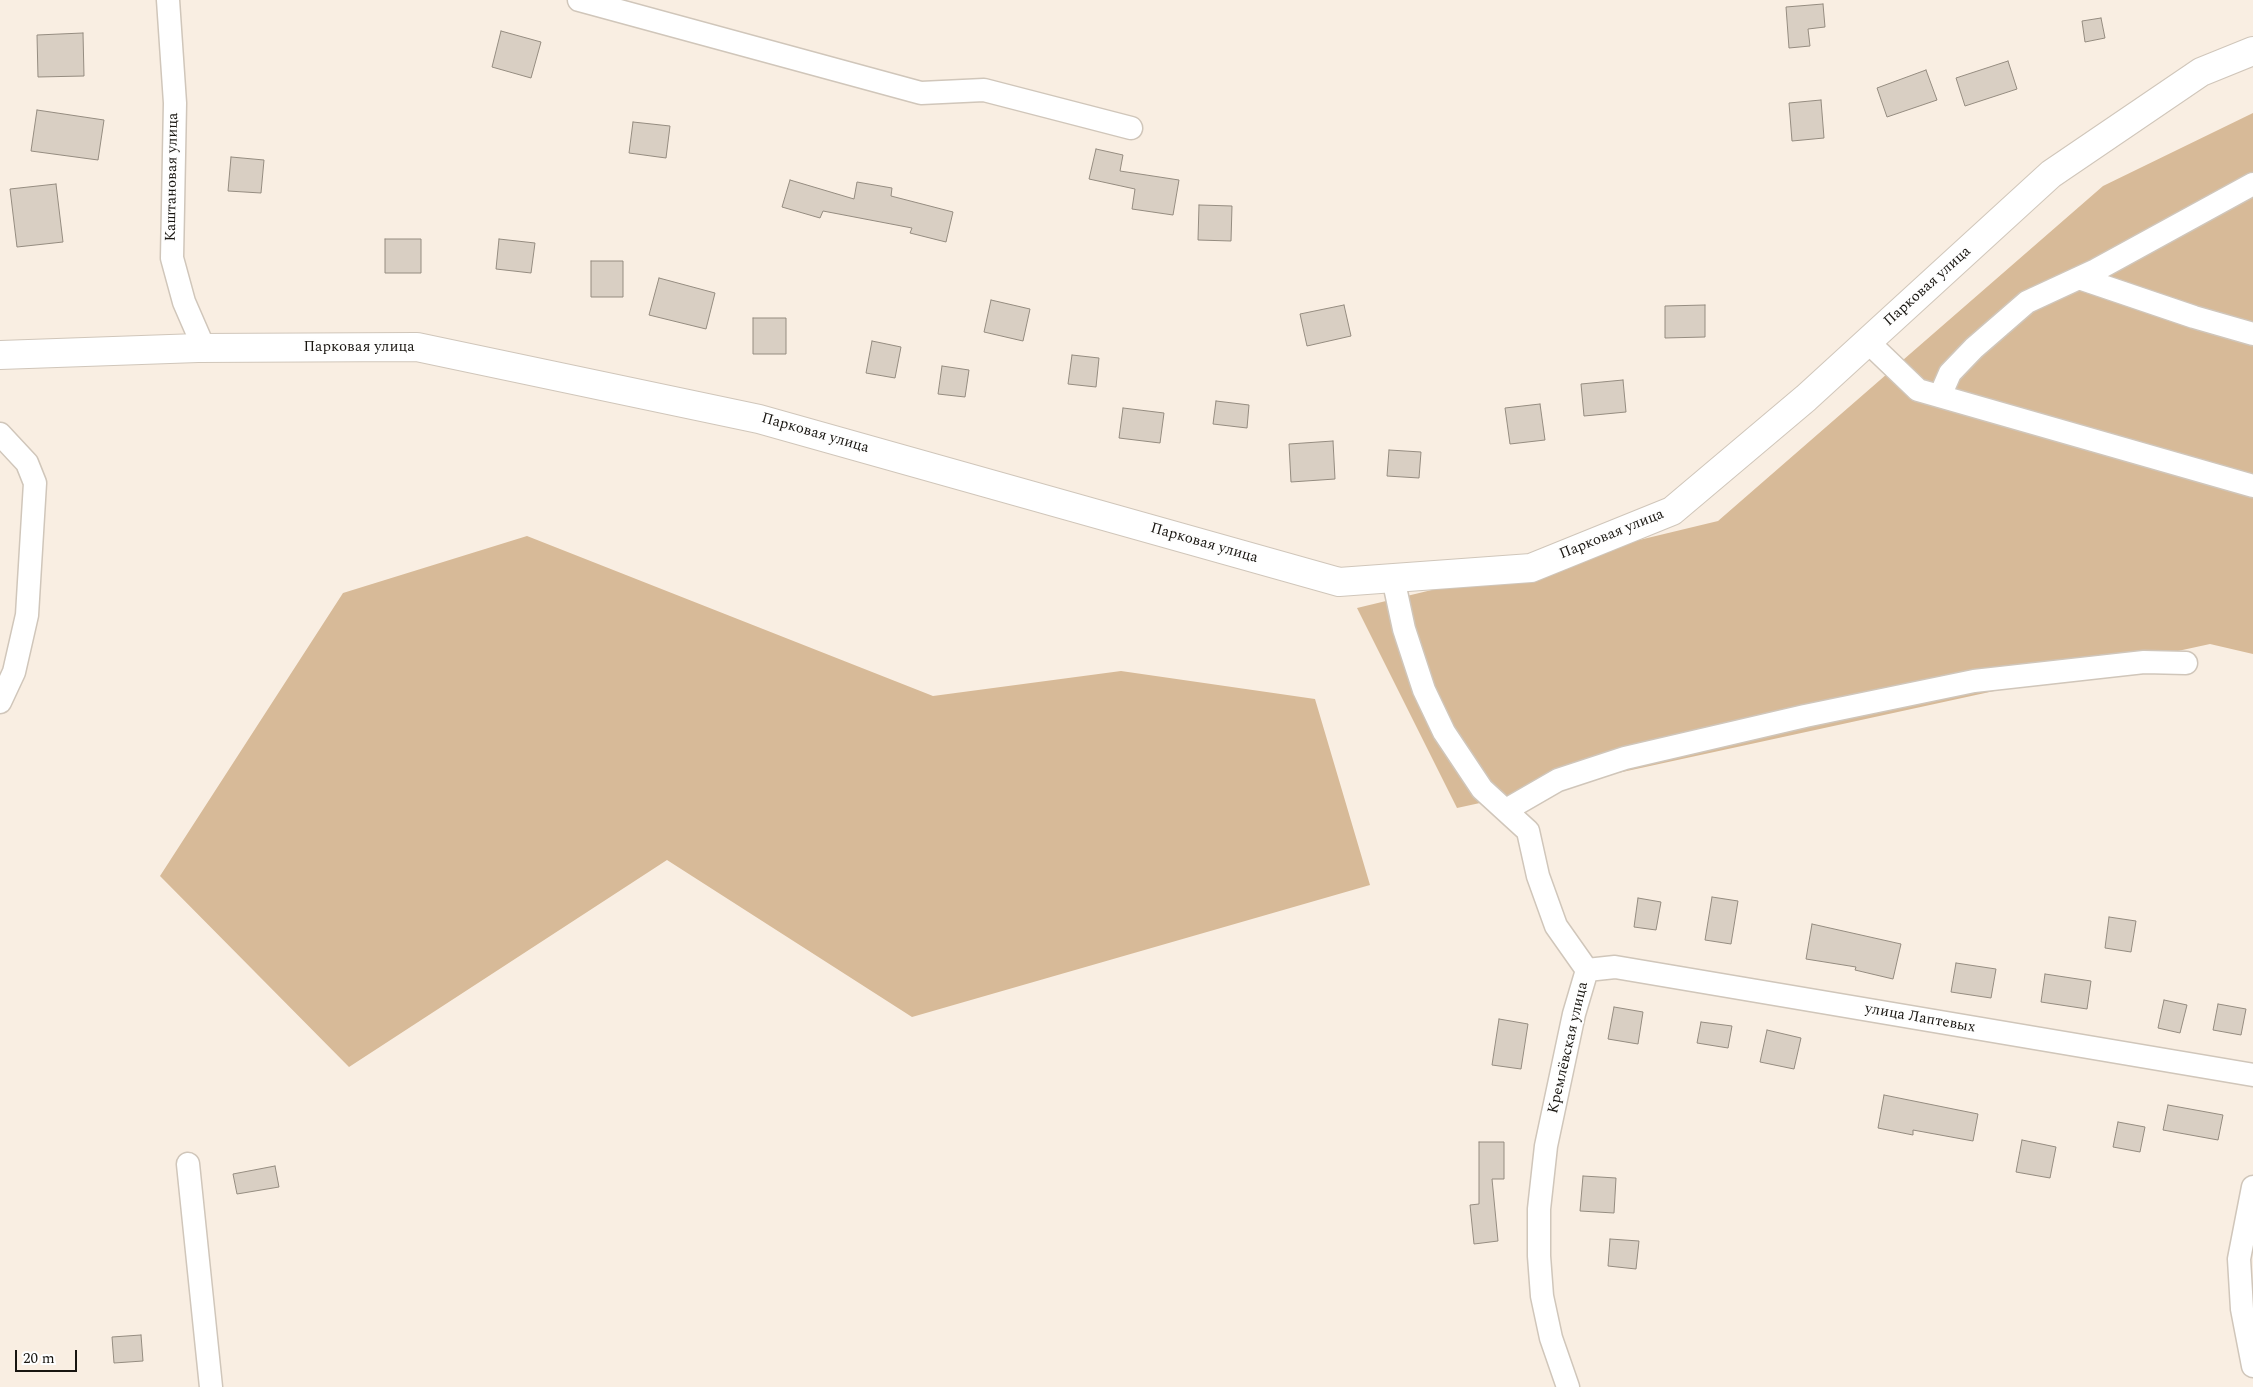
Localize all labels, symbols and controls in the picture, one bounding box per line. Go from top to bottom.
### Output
street label: Каштановая улица [163,112,183,242]
street label: Парковая улица [1881,243,1975,331]
street label: Парковая улица [303,339,415,357]
street label: Парковая улица [759,410,871,458]
street label: Парковая улица [1557,506,1667,564]
street label: Парковая улица [1148,520,1260,568]
street label: Кремлёвская улица [1545,980,1593,1116]
street label: улица Лаптевых [1863,1000,1977,1038]
scale bar [18,1340,80,1372]
text: 20 m [23,1347,55,1370]

